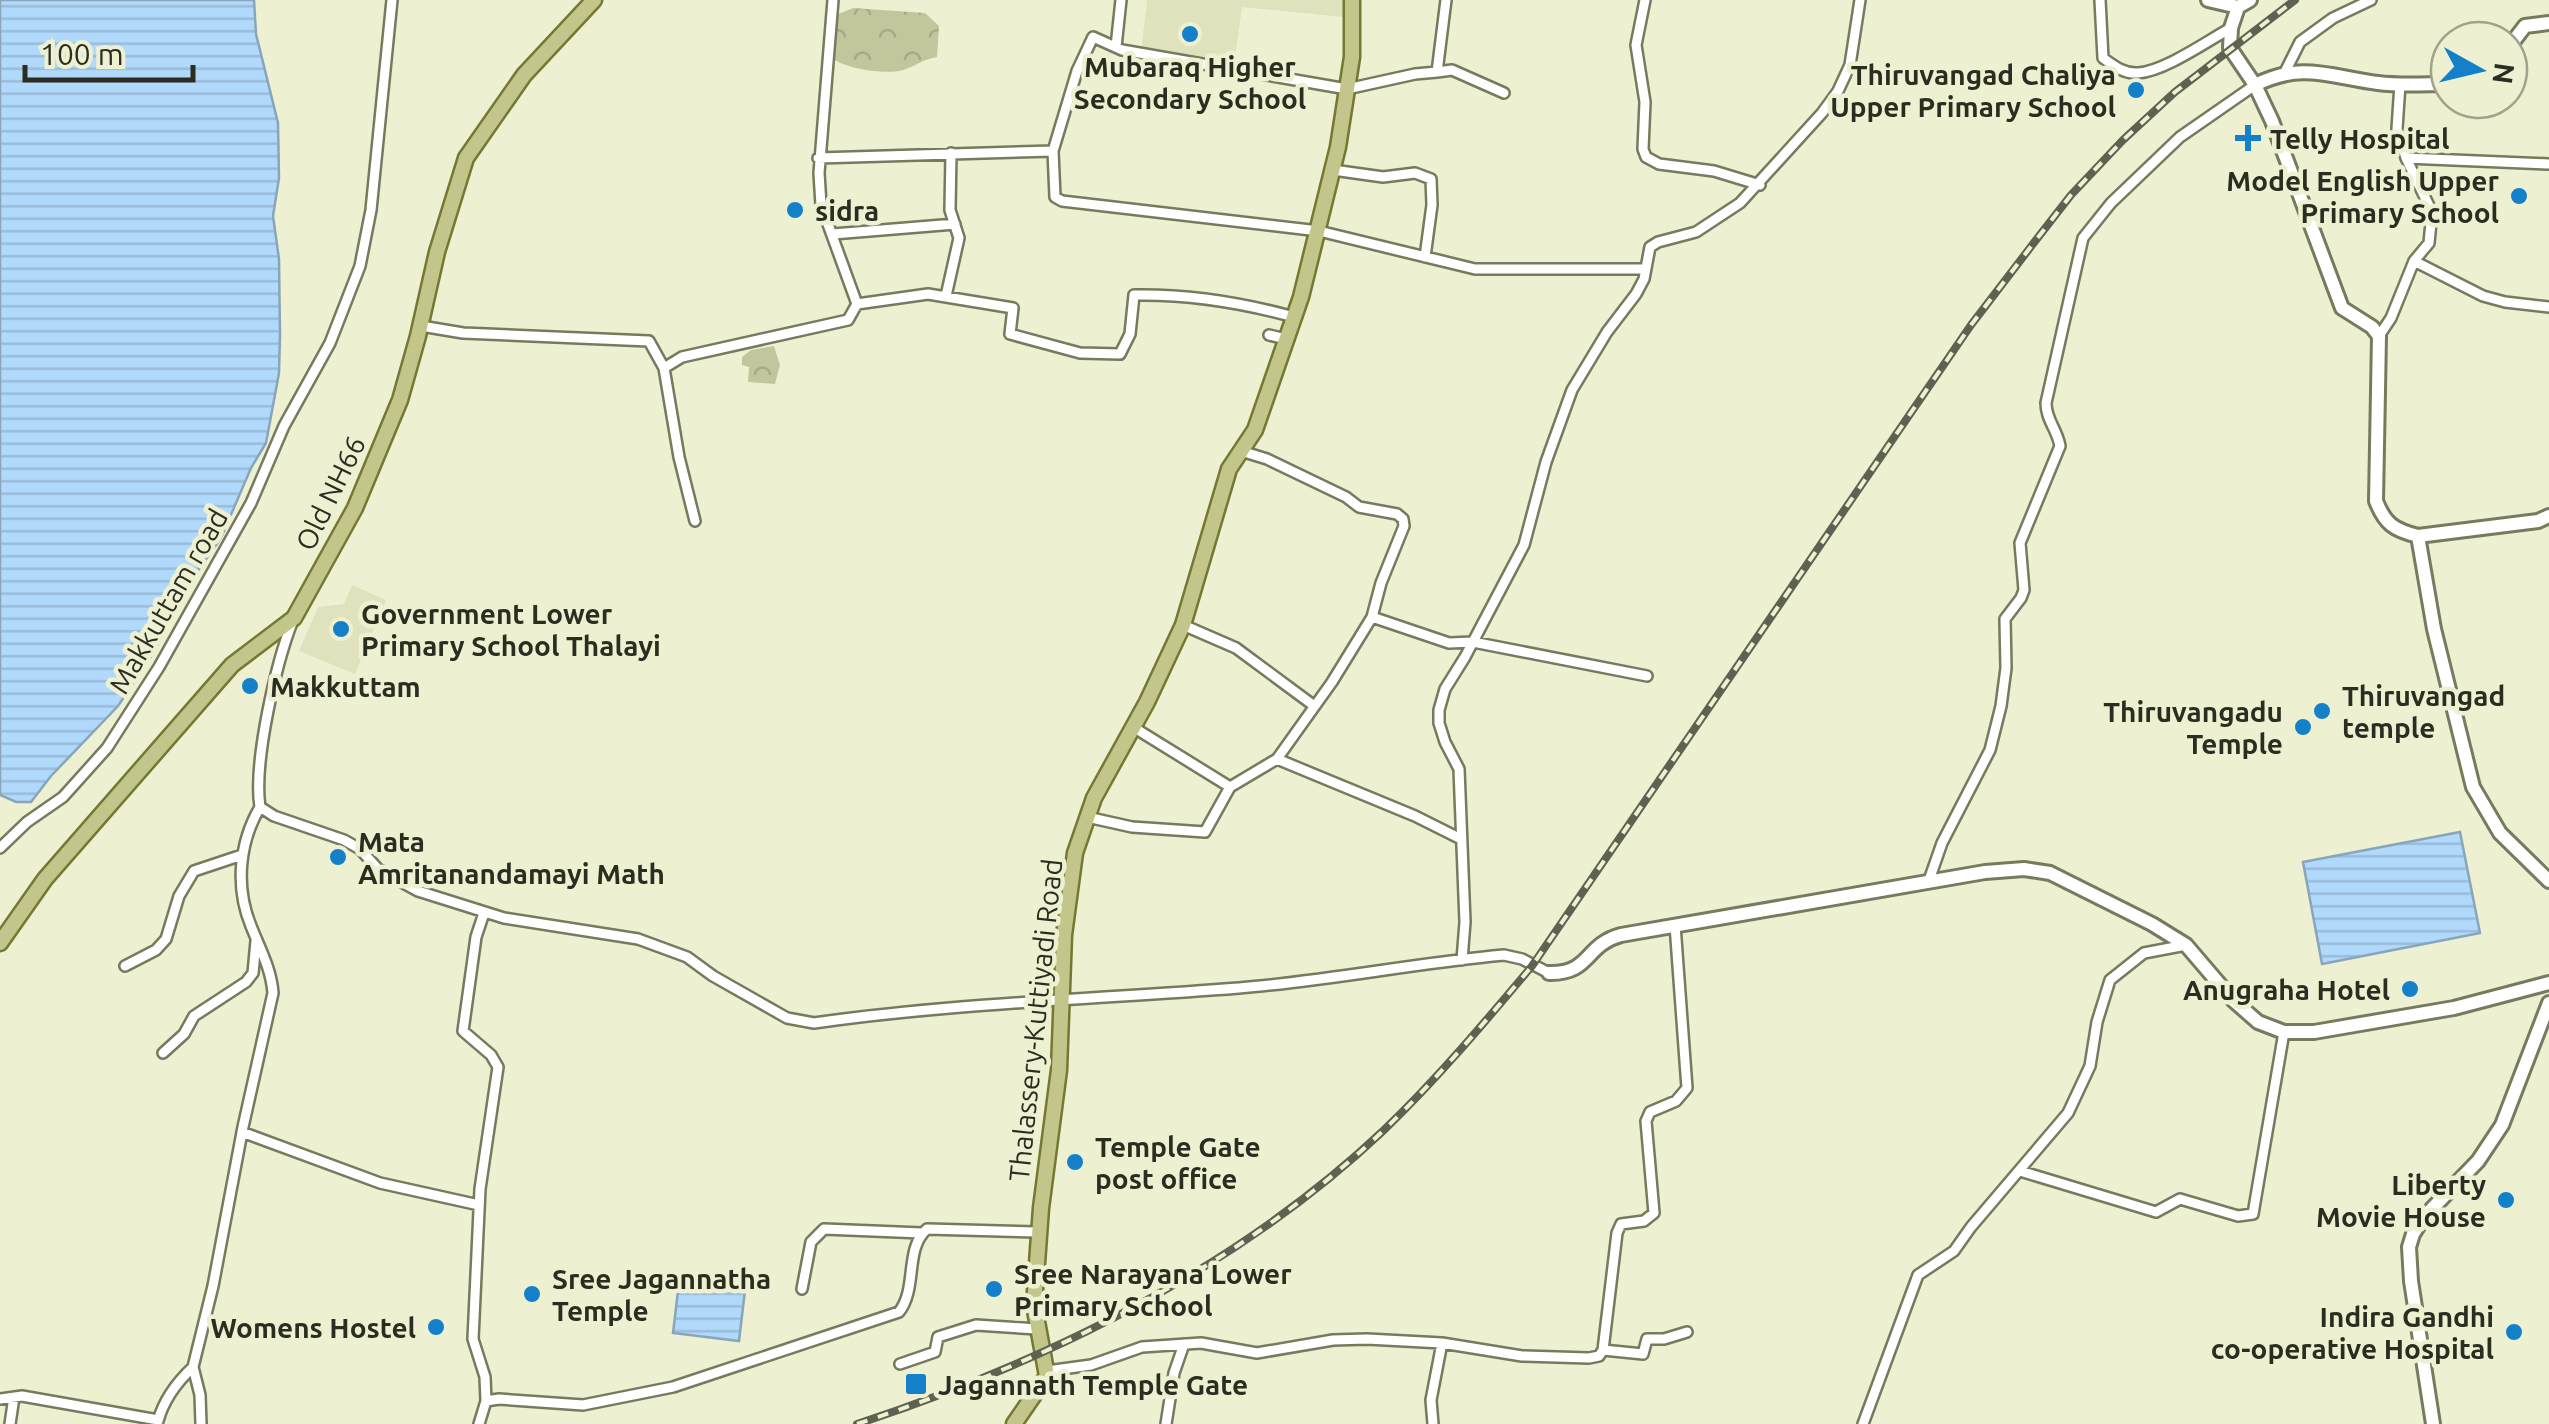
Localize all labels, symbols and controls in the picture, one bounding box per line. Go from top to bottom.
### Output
scale bar [25,20,192,82]
north arrow [2429,20,2529,120]
marker: Mubaraq Higher Secondary School [1179,23,1201,45]
text: 100 m [40,37,124,71]
place label: Mubaraq Higher Secondary School [1074,51,1306,114]
place label: Thiruvangad Chaliya Upper Primary School [1830,59,2116,122]
text: N [2487,61,2521,86]
marker: Thiruvangad Chaliya Upper Primary School [2125,79,2147,101]
place label: Telly Hospital [2270,123,2450,154]
marker: Telly Hospital [2235,125,2261,151]
place label: Model English Upper Primary School [2226,165,2499,228]
marker: Model English Upper Primary School [2508,185,2530,207]
place label: sidra [815,195,879,226]
marker: sidra [784,199,806,221]
street label: Old NH66 [289,431,371,555]
street label: Makkuttam road [103,503,233,699]
place label: Government Lower Primary School Thalayi [361,598,661,661]
marker: Government Lower Primary School Thalayi [330,618,352,640]
place label: Makkuttam [270,671,421,702]
marker: Makkuttam [239,675,261,697]
place label: Thiruvangad temple [2342,680,2505,743]
place label: Thiruvangadu Temple [2103,696,2283,759]
marker: Thiruvangad temple [2311,700,2333,722]
marker: Thiruvangadu Temple [2292,716,2314,738]
place label: Mata Amritanandamayi Math [358,826,665,889]
marker: Mata Amritanandamayi Math [327,846,349,868]
street label: Thalassery-Kuttiyadi Road [1003,857,1067,1183]
place label: Anugraha Hotel [2183,974,2390,1005]
marker: Anugraha Hotel [2399,978,2421,1000]
place label: Temple Gate post office [1095,1131,1261,1194]
marker: Temple Gate post office [1064,1151,1086,1173]
place label: Liberty Movie House [2316,1169,2486,1232]
marker: Liberty Movie House [2495,1189,2517,1211]
place label: Sree Narayana Lower Primary School [1014,1258,1292,1321]
place label: Sree Jagannatha Temple [552,1263,771,1326]
marker: Sree Narayana Lower Primary School [983,1278,1005,1300]
marker: Sree Jagannatha Temple [521,1283,543,1305]
place label: Indira Gandhi co-operative Hospital [2211,1301,2494,1364]
place label: Womens Hostel [210,1312,416,1343]
marker: Womens Hostel [425,1316,447,1338]
marker: Indira Gandhi co-operative Hospital [2503,1321,2525,1343]
place label: Jagannath Temple Gate [938,1369,1248,1400]
marker: Jagannath Temple Gate [903,1371,929,1397]

